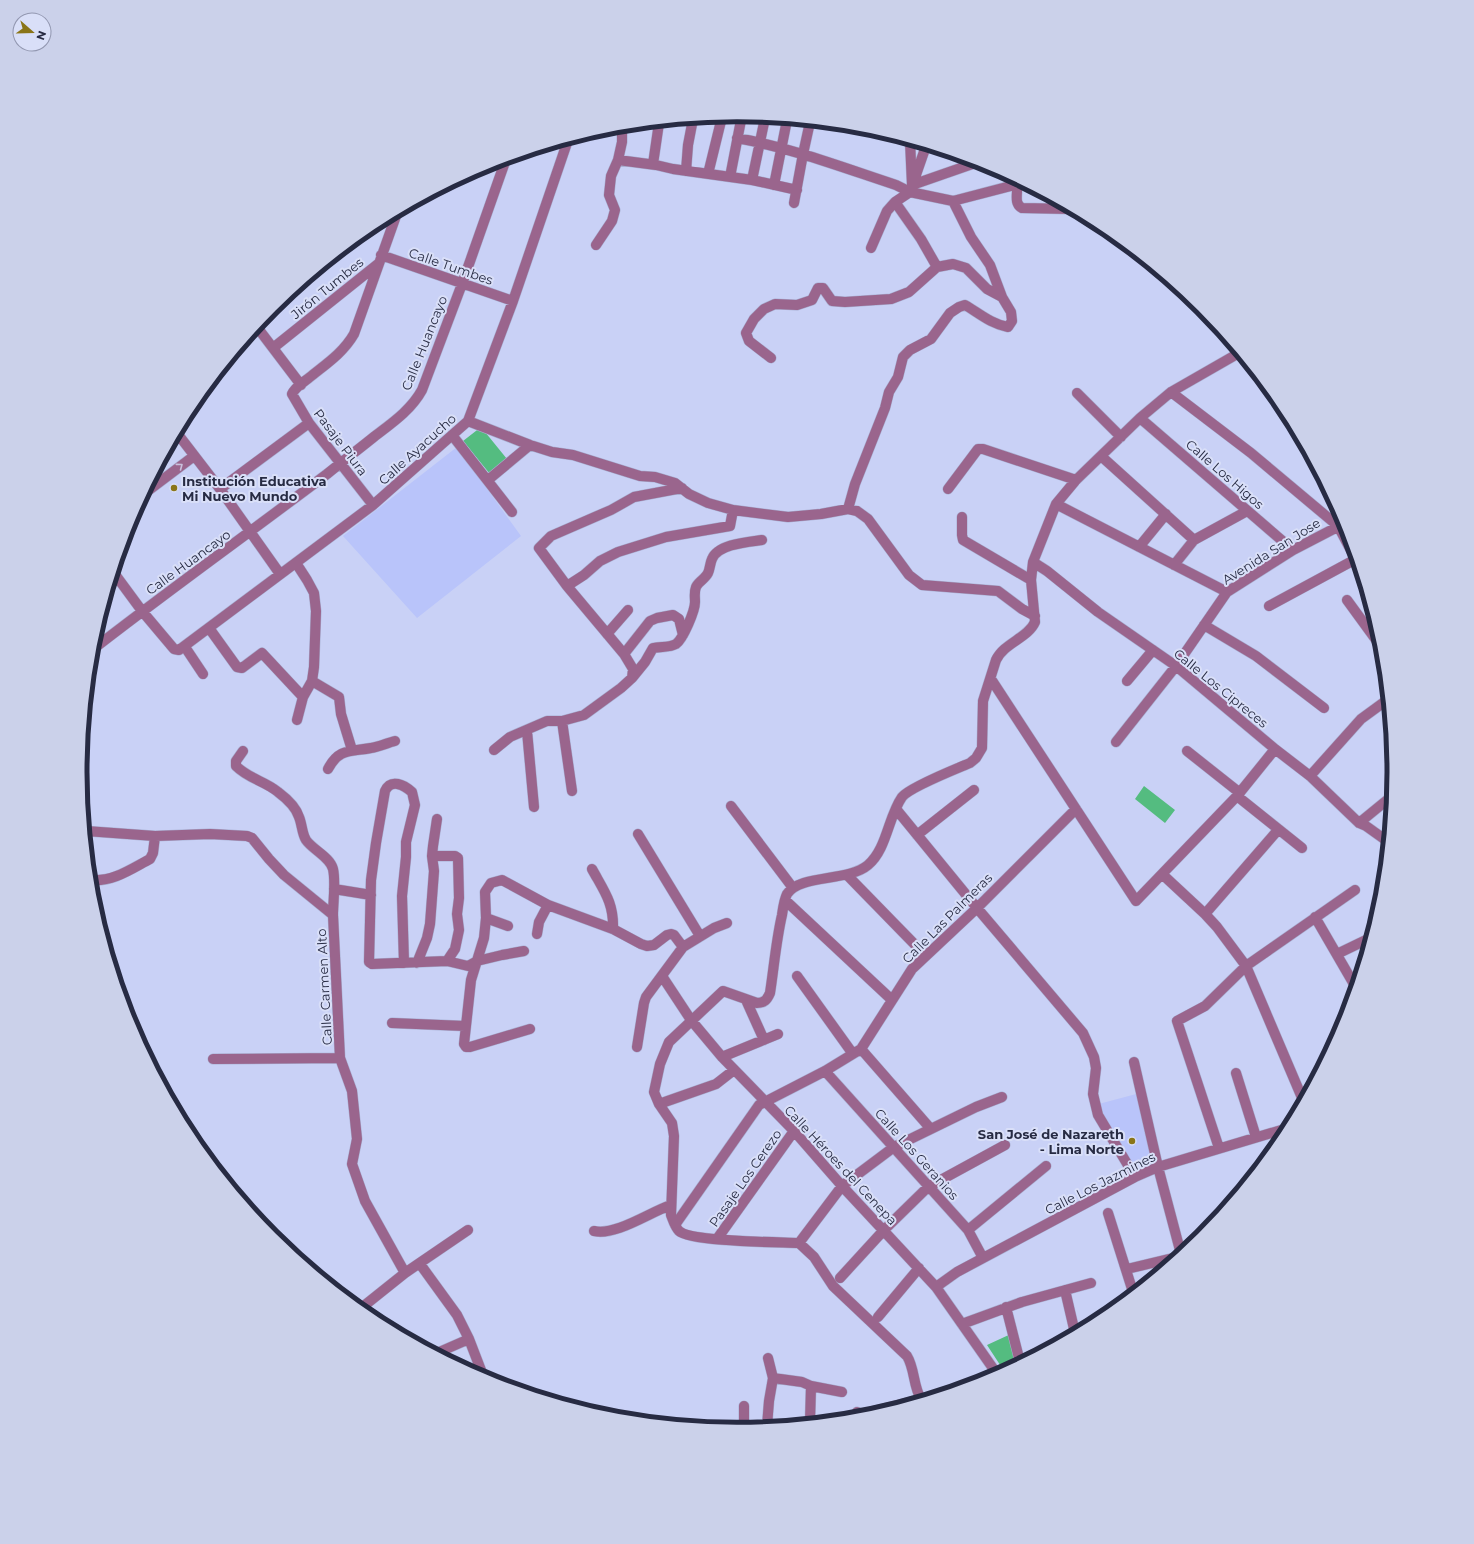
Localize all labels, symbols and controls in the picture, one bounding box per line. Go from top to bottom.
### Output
north arrow [12,12,52,52]
text: N [33,29,49,42]
street label: Calle Tumbes [407,244,495,288]
street label: Jirón Tumbes [287,254,366,323]
street label: Calle Huancayo [398,293,450,393]
street label: Pasaje Piura [311,405,371,479]
street label: Calle Ayacucho [375,410,459,488]
street label: Calle Los Higos [1183,436,1267,512]
one-way arrow [176,464,183,471]
place label: Institución Educativa Mi Nuevo Mundo [182,473,326,504]
marker: Institución Educativa Mi Nuevo Mundo [169,483,179,493]
street label: Avenida San Jose [1219,514,1323,588]
street label: Calle Huancayo [143,526,233,598]
street label: Calle Los Cipreces [1171,645,1271,731]
street label: Calle Las Palmeras [899,870,995,966]
street label: Calle Carmen Alto [313,928,335,1046]
street label: Calle Héroes del Cenepa [781,1102,901,1228]
street label: Calle Los Geranios [872,1105,962,1203]
street label: Pasaje Los Cerezo [705,1126,785,1230]
place label: San José de Nazareth - Lima Norte [978,1126,1124,1157]
marker: San José de Nazareth - Lima Norte [1127,1136,1137,1146]
street label: Calle Los Jazmines [1042,1148,1158,1218]

